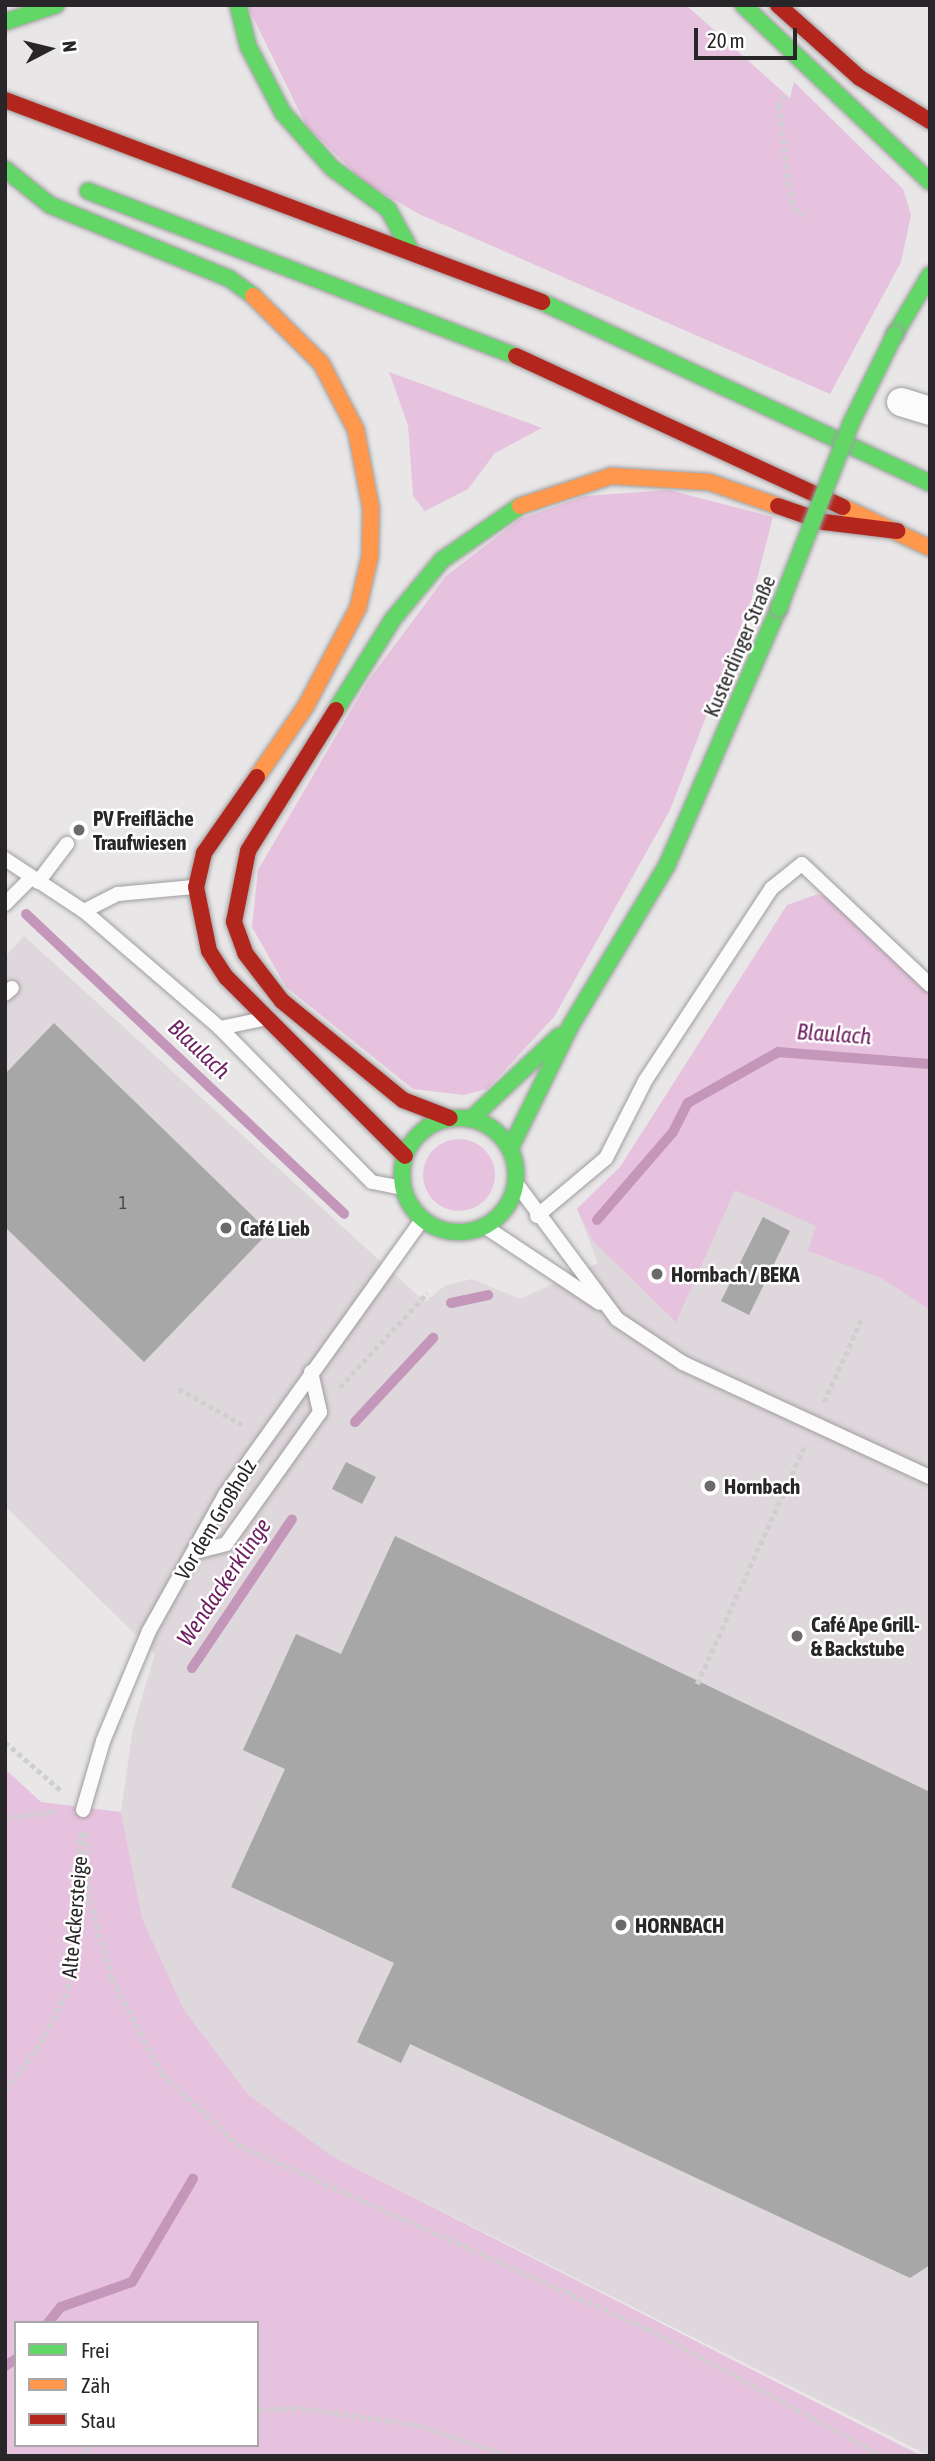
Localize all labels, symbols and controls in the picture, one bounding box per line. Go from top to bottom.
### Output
north arrow [14,14,84,84]
scale bar [697,14,800,58]
text: 20 m [707,28,745,52]
text: N [58,40,81,53]
street label: Kusterdinger Straße [698,571,780,721]
place label: PV Freifläche Traufwiesen [93,805,194,855]
marker: PV Freifläche Traufwiesen [71,822,87,838]
water label: Blaulach [162,1013,236,1085]
water label: Blaulach [796,1018,872,1050]
house number: 1 [119,1192,127,1214]
place label: Café Lieb [240,1215,310,1241]
marker: Café Lieb [218,1220,234,1236]
place label: Hornbach / BEKA [671,1261,799,1287]
marker: Hornbach / BEKA [649,1266,665,1282]
street label: Vor dem Großholz [169,1454,261,1584]
place label: Hornbach [724,1473,800,1499]
marker: Hornbach [702,1478,718,1494]
water label: Wendackerklinge [171,1513,277,1651]
place label: Café Ape Grill- & Backstube [811,1611,920,1661]
marker: Café Ape Grill- & Backstube [789,1628,805,1644]
street label: Alte Ackersteige [56,1855,92,1979]
place label: HORNBACH [635,1912,724,1938]
marker: HORNBACH [613,1917,629,1933]
legend [14,2321,259,2447]
text: Frei [81,2338,110,2362]
text: Zäh [81,2373,110,2397]
text: Stau [81,2408,116,2432]

